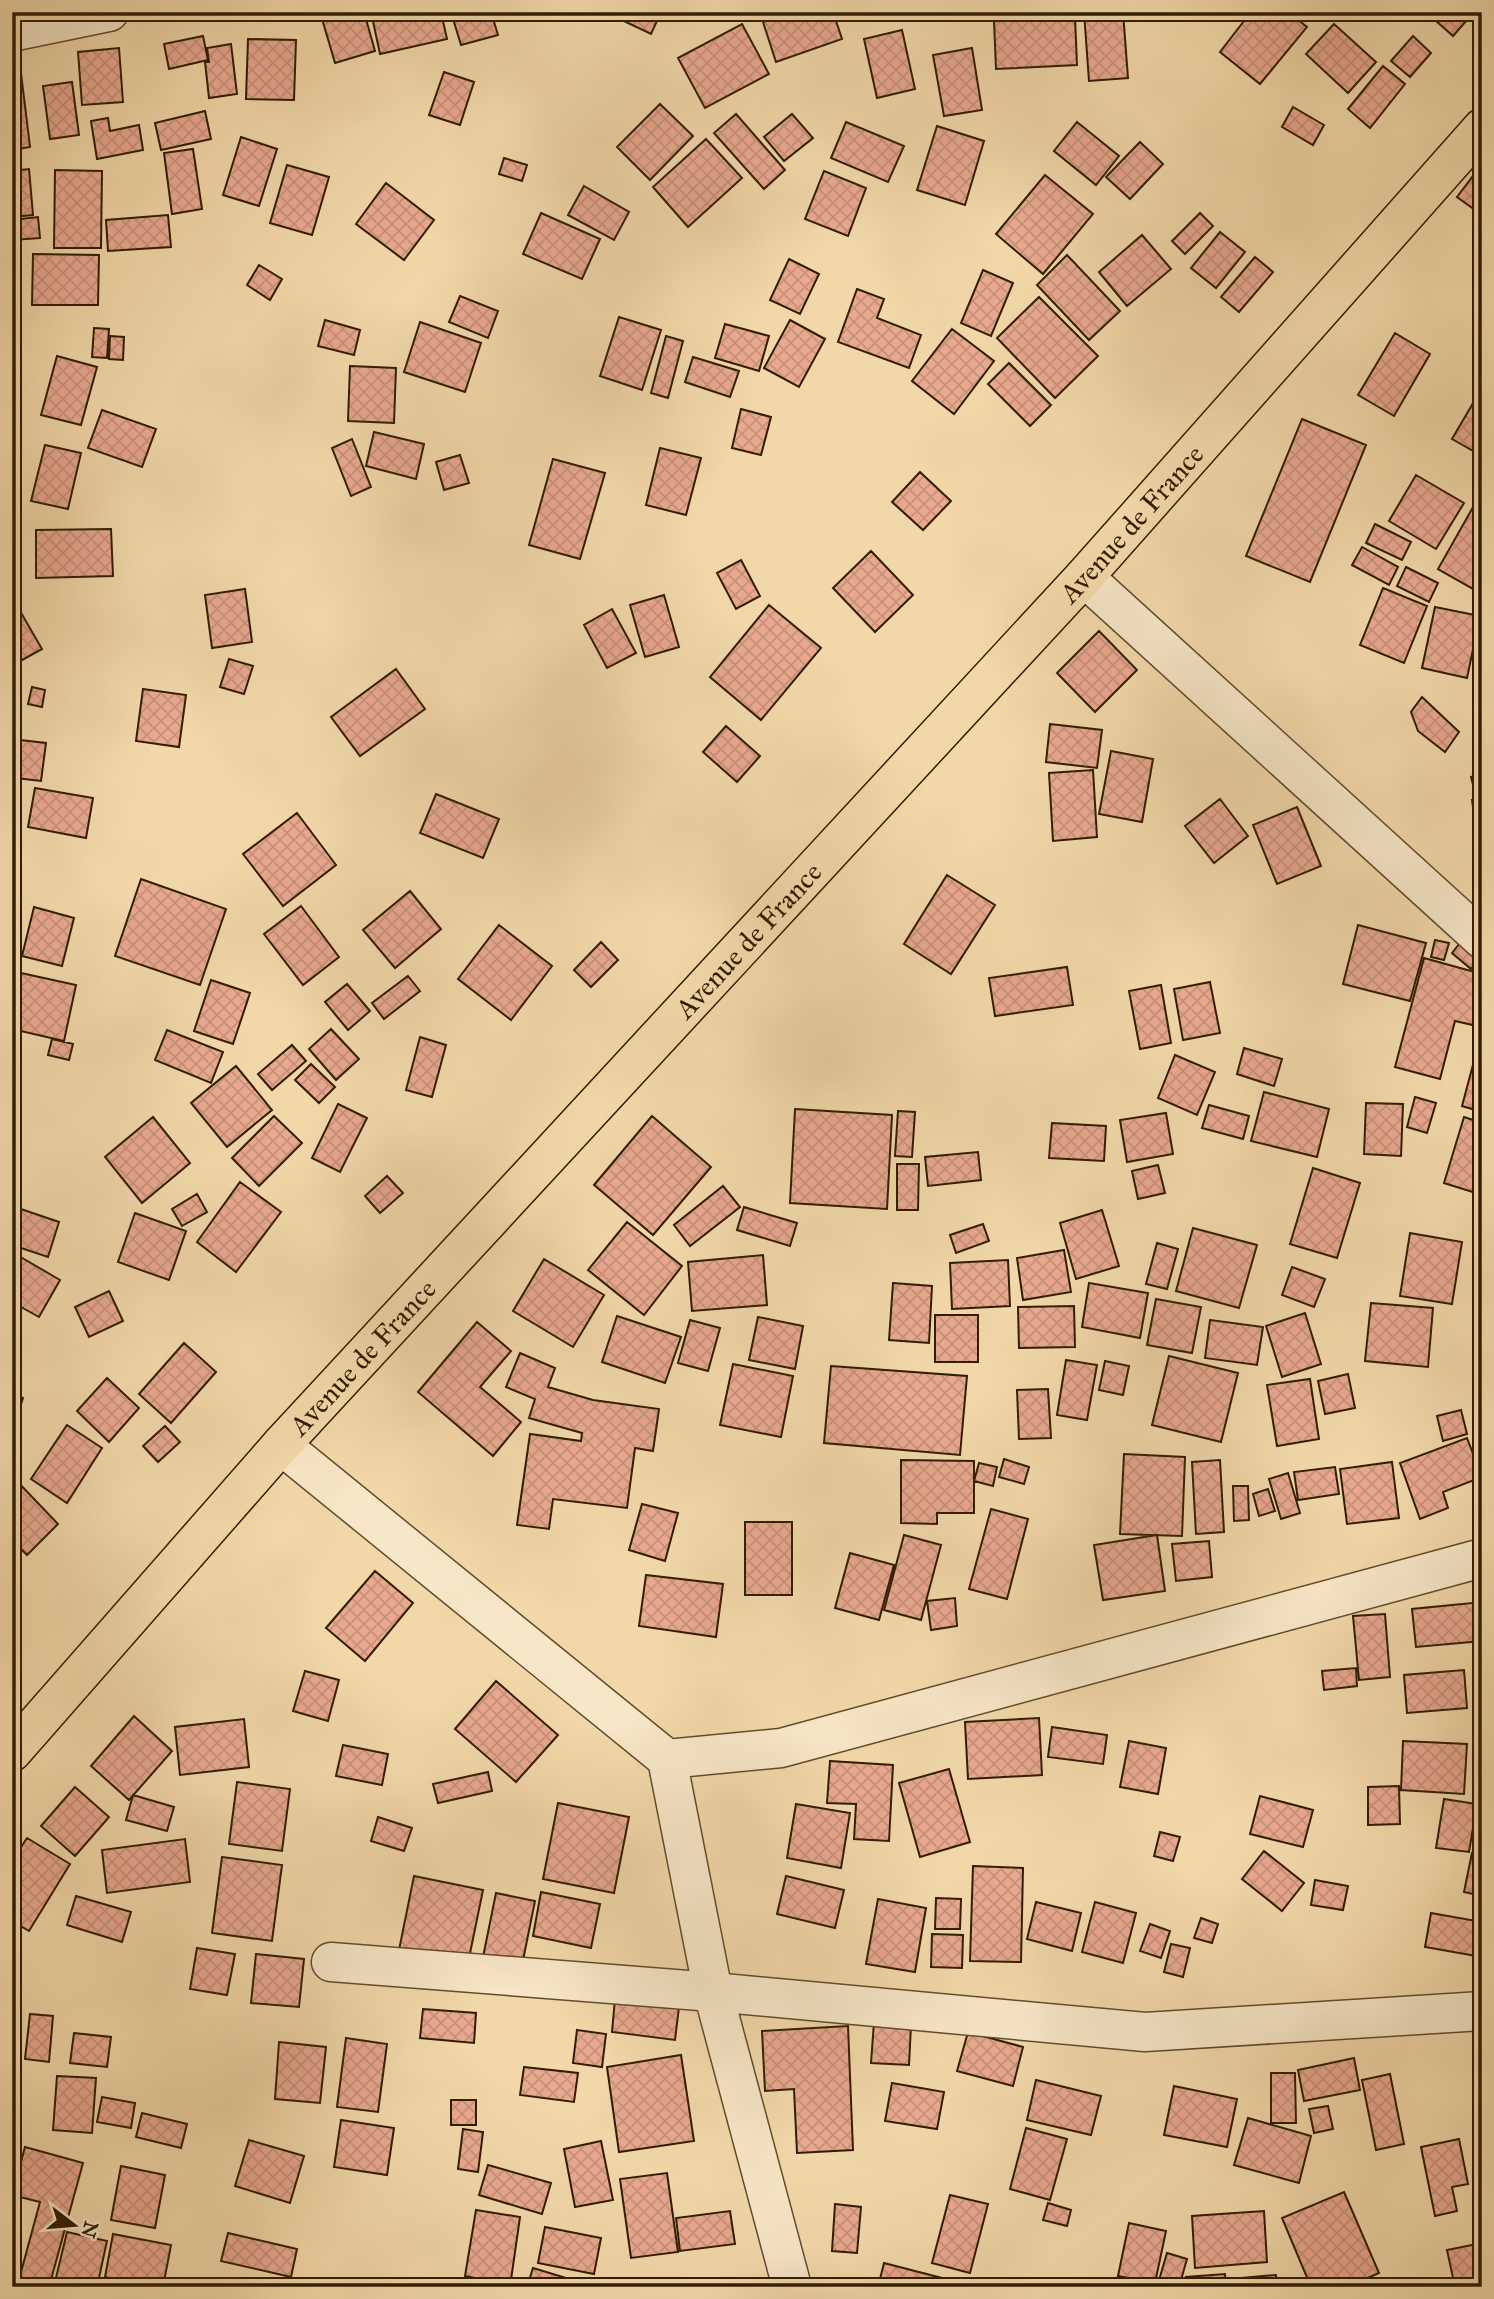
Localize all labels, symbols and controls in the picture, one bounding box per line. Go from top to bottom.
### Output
street label: Avenue de France [1051,437,1211,611]
street label: Avenue de France [666,855,829,1026]
street label: Avenue de France [281,1272,443,1443]
north arrow [38,2190,108,2260]
text: N [77,2219,103,2240]

